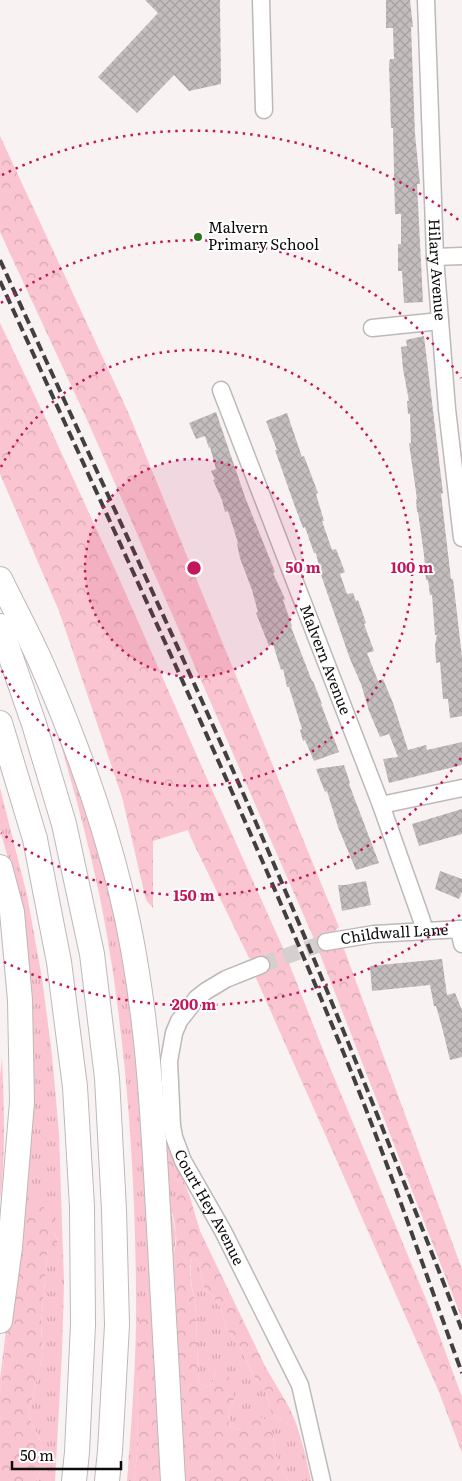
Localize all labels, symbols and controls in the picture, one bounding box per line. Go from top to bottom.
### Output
place label: Malvern Primary School [208,215,319,255]
street label: Hilary Avenue [424,218,453,322]
marker: Malvern Primary School [192,231,204,243]
text: 50 m [285,555,321,578]
text: 100 m [391,555,433,578]
centre of rings [185,559,203,577]
street label: Malvern Avenue [295,601,358,718]
text: 150 m [173,883,215,906]
street label: Childwall Lane [339,917,449,949]
text: 200 m [172,992,216,1015]
street label: Court Hey Avenue [170,1146,251,1269]
scale bar [12,1438,121,1470]
text: 50 m [20,1443,54,1466]

